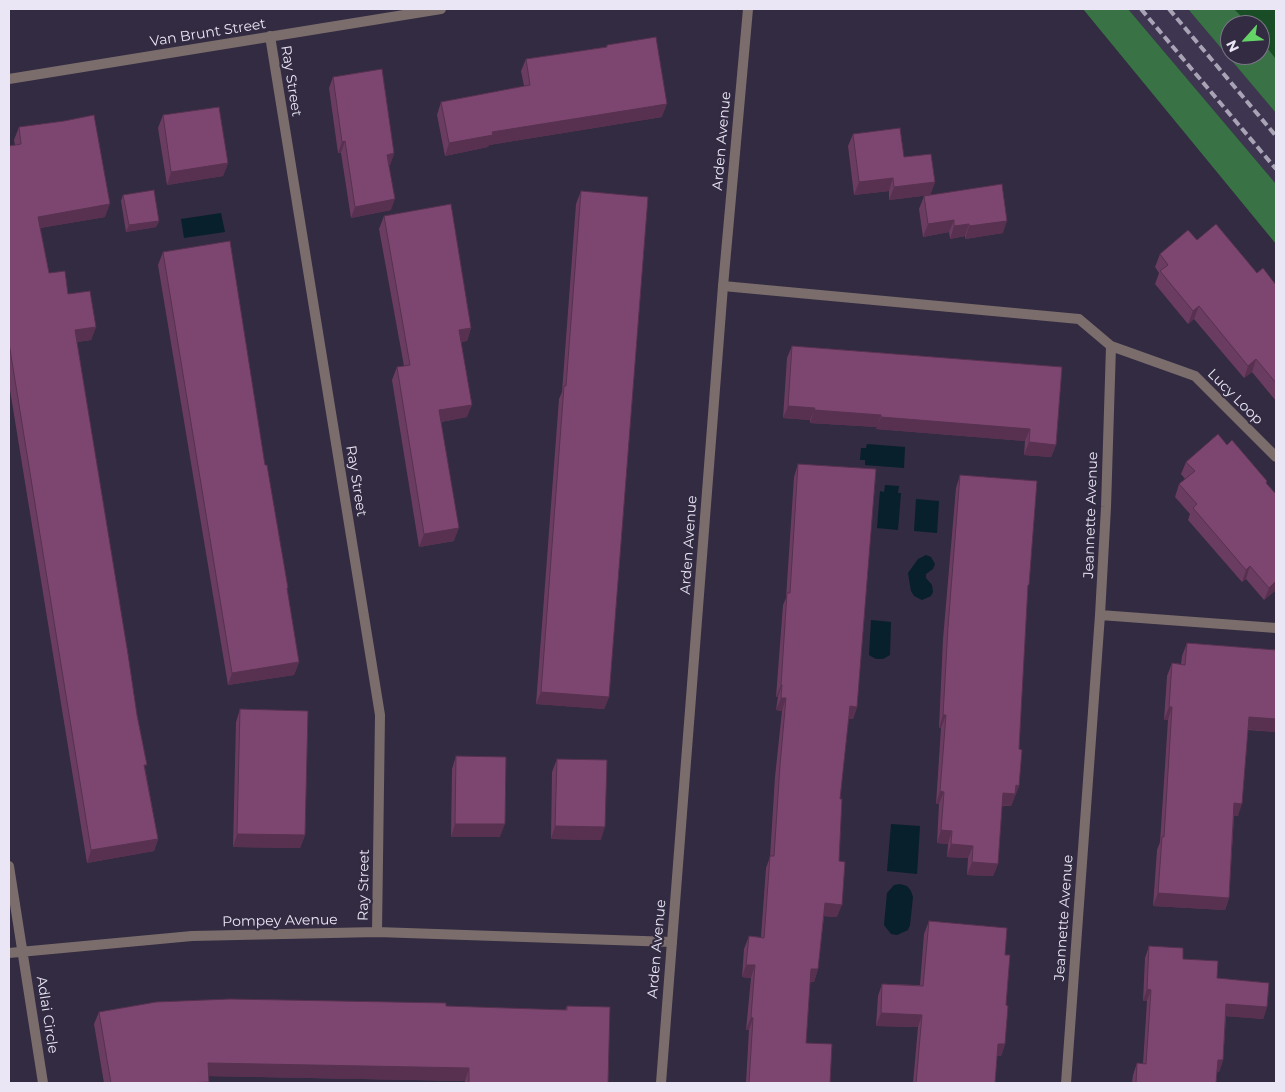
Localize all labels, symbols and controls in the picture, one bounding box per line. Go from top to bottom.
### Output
north arrow [1220,15,1270,65]
street label: Van Brunt Street [149,16,267,50]
text: N [1222,37,1243,55]
street label: Ray Street [277,44,305,118]
street label: Arden Avenue [709,91,735,191]
street label: Lucy Loop [1204,366,1266,428]
street label: Ray Street [342,444,370,518]
street label: Jeannette Avenue [1080,451,1102,579]
street label: Arden Avenue [677,495,701,595]
street label: Ray Street [355,849,373,921]
street label: Jeannette Avenue [1051,854,1077,982]
street label: Arden Avenue [644,899,670,999]
street label: Pompey Avenue [222,912,338,930]
street label: Adlai Circle [33,975,61,1055]

